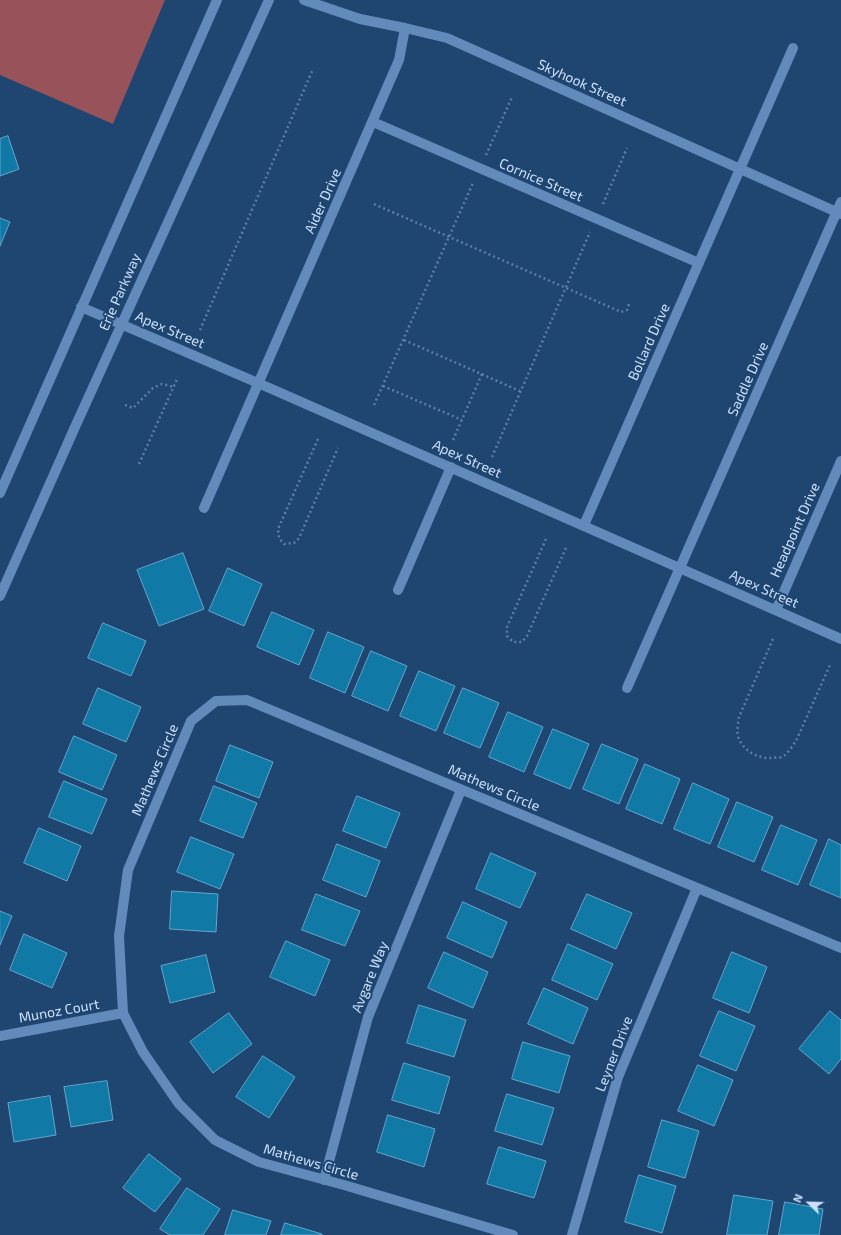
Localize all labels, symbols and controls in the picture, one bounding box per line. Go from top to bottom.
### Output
street label: Skyhook Street [535,56,629,110]
street label: Cornice Street [497,155,585,205]
street label: Aider Drive [301,166,345,236]
street label: Erie Parkway [95,251,145,333]
street label: Bollard Drive [625,301,673,383]
street label: Apex Street [133,308,207,352]
street label: Saddle Drive [724,339,772,419]
street label: Apex Street [430,436,504,482]
street label: Headpoint Drive [767,480,823,580]
street label: Apex Street [727,566,801,612]
street label: Mathews Circle [128,722,182,818]
street label: Mathews Circle [446,761,542,815]
street label: Avgare Way [348,939,392,1015]
street label: Munoz Court [17,996,101,1026]
street label: Leyner Drive [592,1014,636,1094]
street label: Mathews Circle [262,1140,360,1184]
north arrow [789,1183,829,1223]
text: N [790,1192,805,1204]

